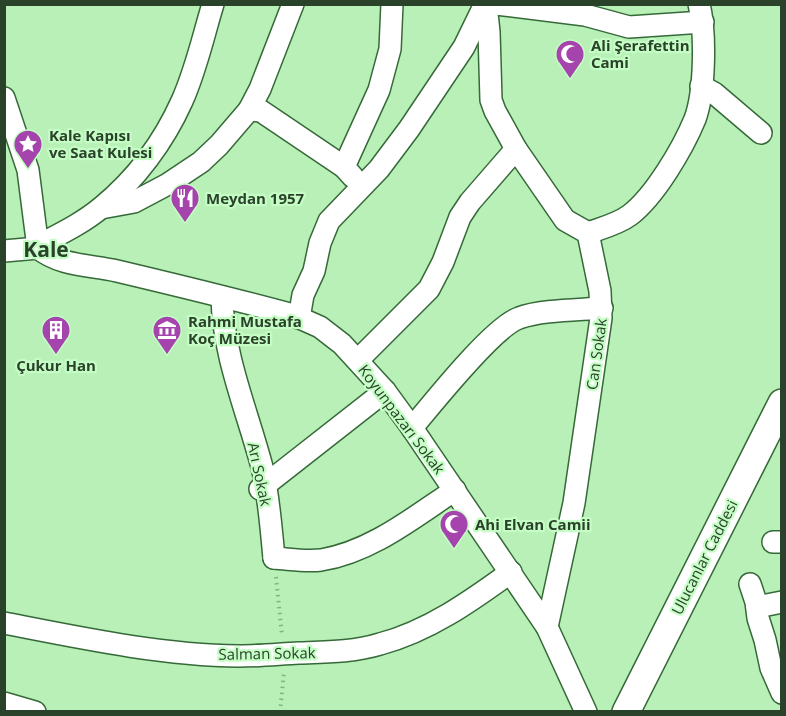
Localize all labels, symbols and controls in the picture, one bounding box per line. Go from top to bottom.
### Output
place label: Ali Şerafettin Cami [591,35,690,72]
mosque icon: Ali Şerafettin Cami [554,38,586,80]
place label: Kale Kapısı ve Saat Kulesi [49,125,152,162]
place icon: Kale Kapısı ve Saat Kulesi [12,128,44,170]
restaurant icon: Meydan 1957 [169,182,201,224]
place label: Meydan 1957 [206,188,305,208]
district label: Kale [23,235,69,263]
place label: Rahmi Mustafa Koç Müzesi [188,311,302,348]
building icon: Çukur Han [40,314,72,356]
museum icon: Rahmi Mustafa Koç Müzesi [151,314,183,356]
street label: Can Sokak [581,317,611,391]
place label: Çukur Han [16,355,96,375]
street label: Koyunpazarı Sokak [354,360,450,478]
street label: Arı Sokak [243,440,277,508]
street label: Ulucanlar Caddesi [666,496,742,618]
mosque icon: Ahi Elvan Camii [438,508,470,550]
place label: Ahi Elvan Camii [475,514,591,534]
street label: Salman Sokak [218,642,316,664]

